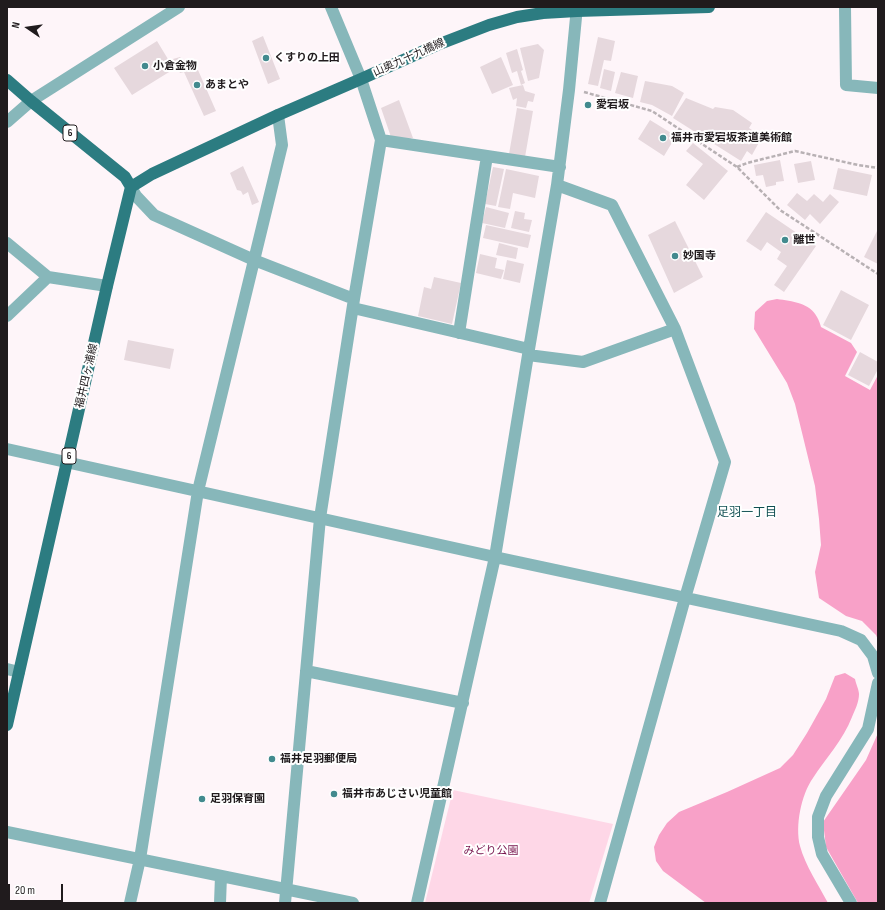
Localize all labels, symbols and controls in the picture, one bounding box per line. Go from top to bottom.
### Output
north arrow [8,8,48,48]
text: N [9,21,23,30]
street label: 山奥九十九橋線 [371,36,447,80]
place label: くすりの上田 [274,51,340,65]
marker: くすりの上田 [261,53,271,63]
place label: 小倉金物 [153,59,197,73]
marker: 小倉金物 [140,61,150,71]
place label: あまとや [205,78,249,92]
marker: あまとや [192,80,202,90]
place label: 愛宕坂 [596,98,629,112]
marker: 愛宕坂 [583,100,593,110]
road number: 6 [63,125,77,141]
place label: 福井市愛宕坂茶道美術館 [671,131,792,145]
marker: 福井市愛宕坂茶道美術館 [658,133,668,143]
place label: 離世 [793,233,815,247]
marker: 離世 [780,235,790,245]
place label: 妙国寺 [683,249,716,263]
marker: 妙国寺 [670,251,680,261]
street label: 福井四ヶ浦線 [73,342,101,410]
road number: 6 [62,448,76,464]
district label: 足羽一丁目 [717,506,777,520]
place label: 福井足羽郵便局 [280,752,357,766]
marker: 福井足羽郵便局 [267,754,277,764]
place label: 福井市あじさい児童館 [342,787,452,801]
marker: 福井市あじさい児童館 [329,789,339,799]
place label: 足羽保育園 [210,792,265,806]
marker: 足羽保育園 [197,794,207,804]
park label: みどり公園 [464,844,518,858]
scale bar [10,876,65,902]
text: 20 m [15,883,35,898]

